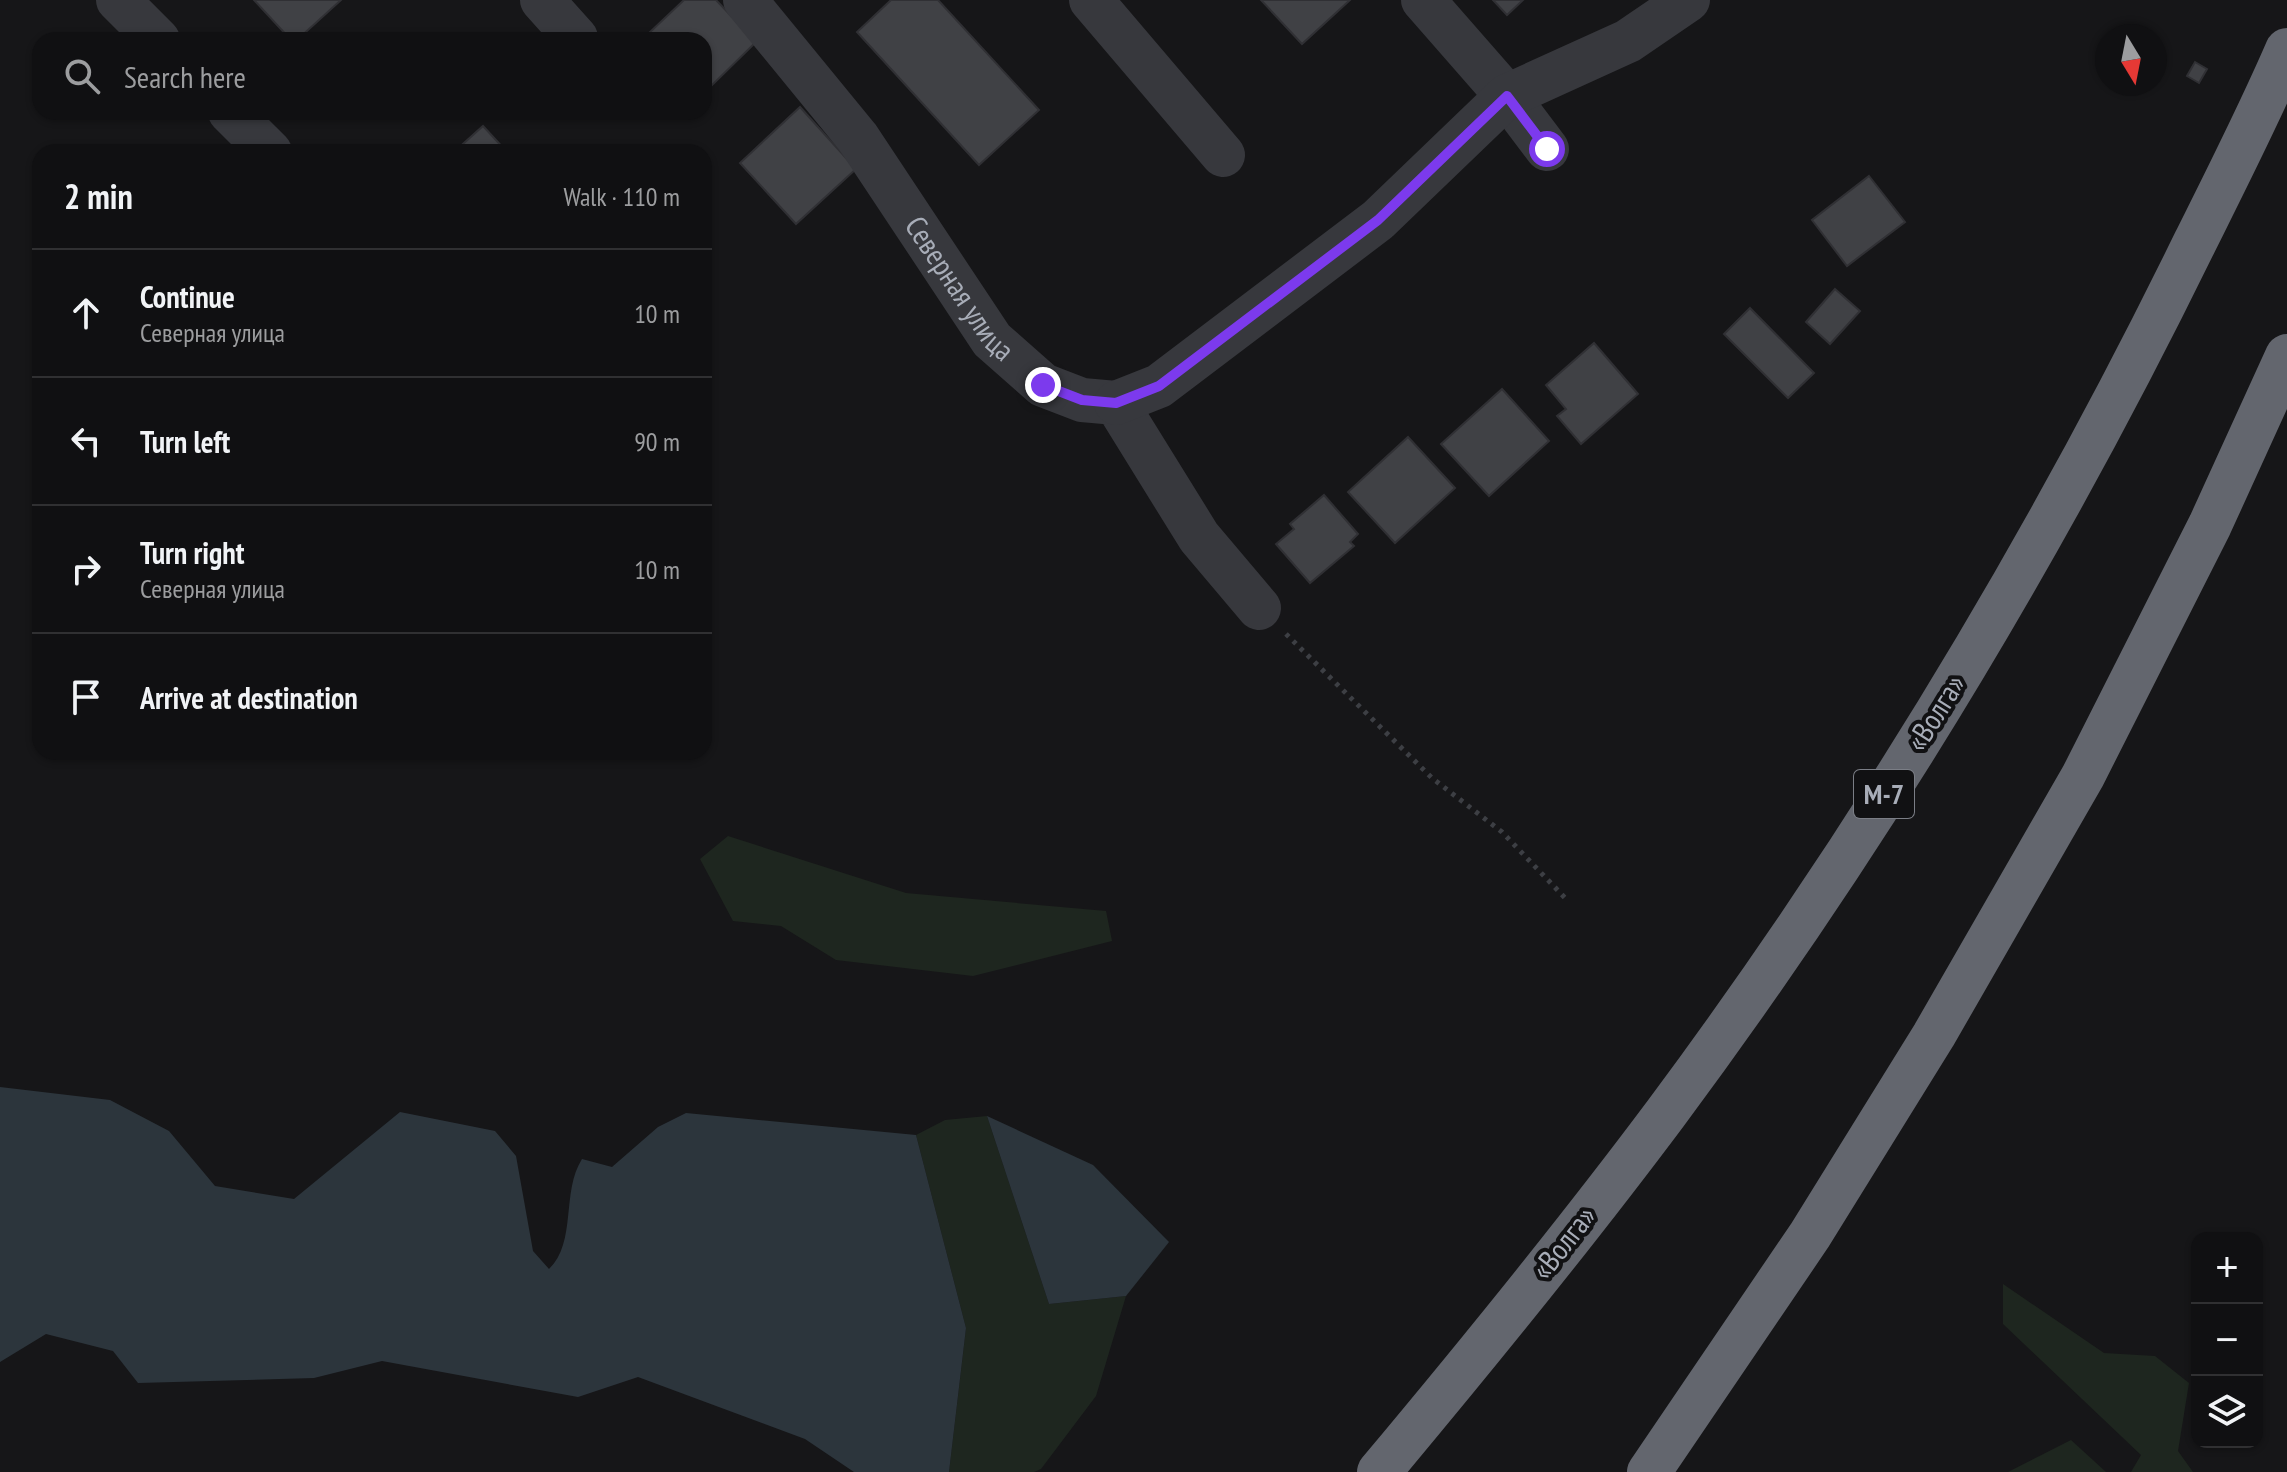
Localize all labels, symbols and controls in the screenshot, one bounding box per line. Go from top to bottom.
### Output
north arrow [2095,24,2167,96]
search box [32,32,712,120]
icon: search [60,54,104,98]
text: Search here [124,57,246,96]
route start [1529,131,1565,167]
text: 2 min [64,174,133,218]
text: Walk · 110 m [563,180,680,213]
street label: Северная улица [897,208,1023,369]
text: Continue [140,277,235,316]
icon: ahead [64,291,108,335]
text: 10 m [634,297,680,330]
text: Северная улица [140,316,285,349]
route end [1025,367,1061,403]
icon: left [64,419,108,463]
text: Turn left [140,422,230,461]
text: 90 m [634,425,680,458]
text: Turn right [140,533,244,572]
icon: right [64,547,108,591]
text: 10 m [634,553,680,586]
text: Северная улица [140,572,285,605]
street label: «Волга» [1896,667,1973,758]
icon: arrive [64,675,108,719]
text: Arrive at destination [140,678,358,717]
road number: М-7 [1854,770,1914,818]
street label: «Волга» [1522,1197,1604,1287]
map controls [2191,1232,2263,1448]
button: + [2191,1232,2263,1304]
button: − [2191,1304,2263,1376]
button: layers [2191,1376,2263,1448]

